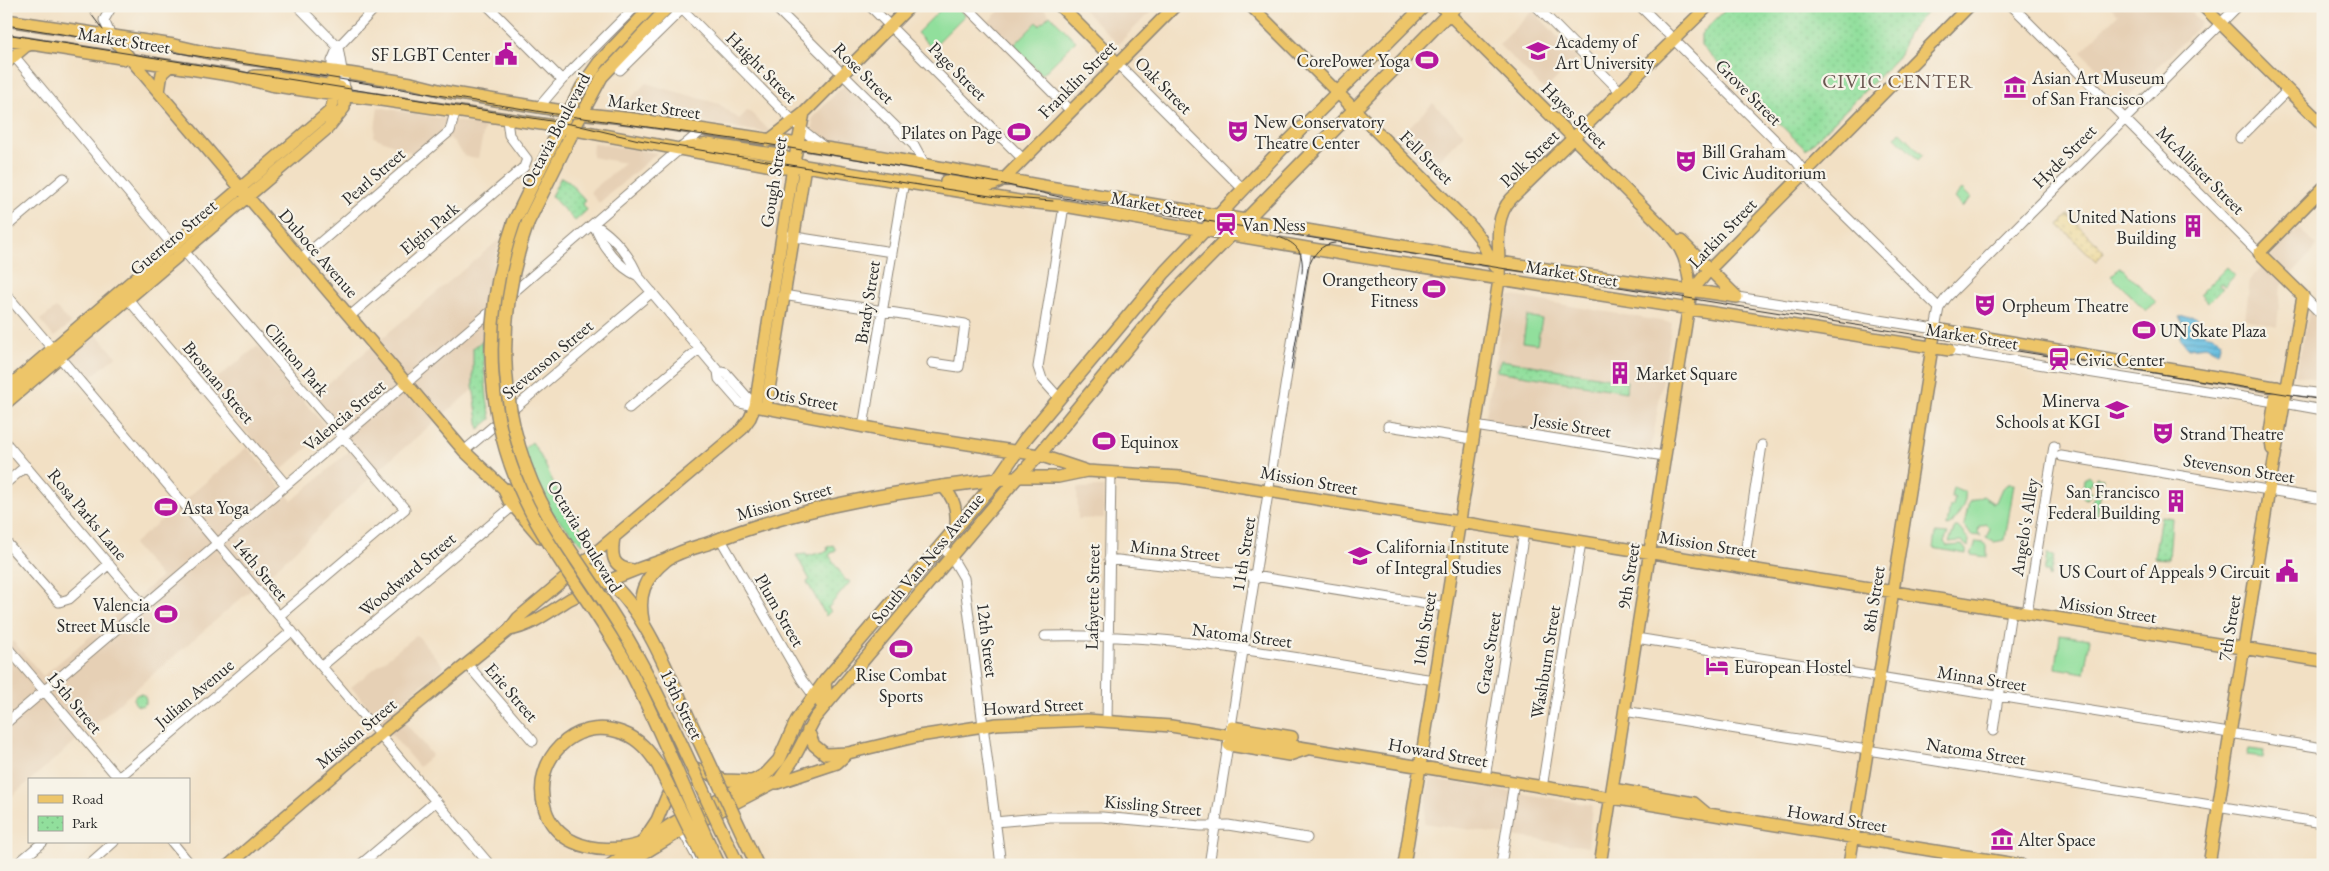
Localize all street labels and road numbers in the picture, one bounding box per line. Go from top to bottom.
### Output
street label: Market Street [76,21,172,59]
street label: Haight Street [721,26,803,108]
street label: Franklin Street [1033,35,1121,123]
street label: Rose Street [828,37,900,109]
street label: Page Street [924,37,993,106]
street label: Oak Street [1130,51,1198,119]
street label: Grove Street [1711,54,1788,131]
street label: Octavia Boulevard [515,68,595,191]
street label: Hayes Street [1537,77,1613,153]
street label: Market Street [606,88,702,124]
street label: Hyde Street [2027,119,2101,193]
street label: McAllister Street [2152,121,2251,220]
street label: Polk Street [1495,124,1564,192]
street label: Fell Street [1395,125,1459,189]
street label: Gough Street [754,135,792,229]
street label: Pearl Street [337,142,410,210]
street label: Market Street [1109,186,1205,224]
street label: Larkin Street [1683,193,1761,273]
street label: Guerrero Street [125,194,222,280]
street label: Elgin Park [395,196,464,259]
street label: Duboce Avenue [274,204,364,302]
street label: Market Street [1524,254,1620,292]
street label: Brady Street [849,258,885,345]
street label: Stevenson Street [497,314,598,404]
street label: Clinton Park [259,317,335,401]
street label: Market Street [1924,317,2020,355]
street label: Brosnan Street [178,336,260,428]
street label: Valencia Street [298,374,390,456]
street label: Otis Street [764,380,840,416]
street label: Jessie Street [1529,407,1613,443]
street label: Stevenson Street [2182,448,2297,488]
street label: Mission Street [1259,460,1360,500]
street label: Rosa Parks Lane [43,463,133,565]
street label: Octavia Boulevard [542,476,628,597]
street label: Mission Street [734,476,835,526]
street label: Angelo's Alley [2005,476,2043,579]
street label: South Van Ness Avenue [865,488,989,628]
street label: 11th Street [1226,515,1260,593]
street label: Mission Street [1658,525,1759,563]
street label: Woodward Street [354,527,460,621]
street label: 14th Street [228,533,294,606]
street label: Minna Street [1129,534,1221,566]
street label: 9th Street [1611,541,1645,611]
street label: Lafayette Street [1080,544,1104,650]
street label: 8th Street [1856,564,1890,634]
street label: Plum Street [750,569,810,651]
street label: 10th Street [1407,590,1441,668]
street label: Mission Street [2058,590,2159,628]
street label: 7th Street [2212,593,2246,663]
street label: 12th Street [972,601,1004,679]
street label: Washburn Street [1525,603,1565,720]
street label: Grace Street [1470,610,1506,696]
street label: Natoma Street [1191,617,1294,653]
street label: Julian Avenue [148,653,238,734]
street label: Erie Street [480,658,544,726]
street label: Minna Street [1936,660,2029,696]
street label: 13th Street [655,665,709,743]
street label: 15th Street [42,666,108,739]
street label: Mission Street [311,692,401,773]
street label: Howard Street [982,692,1084,720]
street label: Howard Street [1386,732,1490,772]
street label: Natoma Street [1925,732,2028,770]
street label: Kissling Street [1103,789,1203,821]
street label: Howard Street [1785,799,1889,837]

